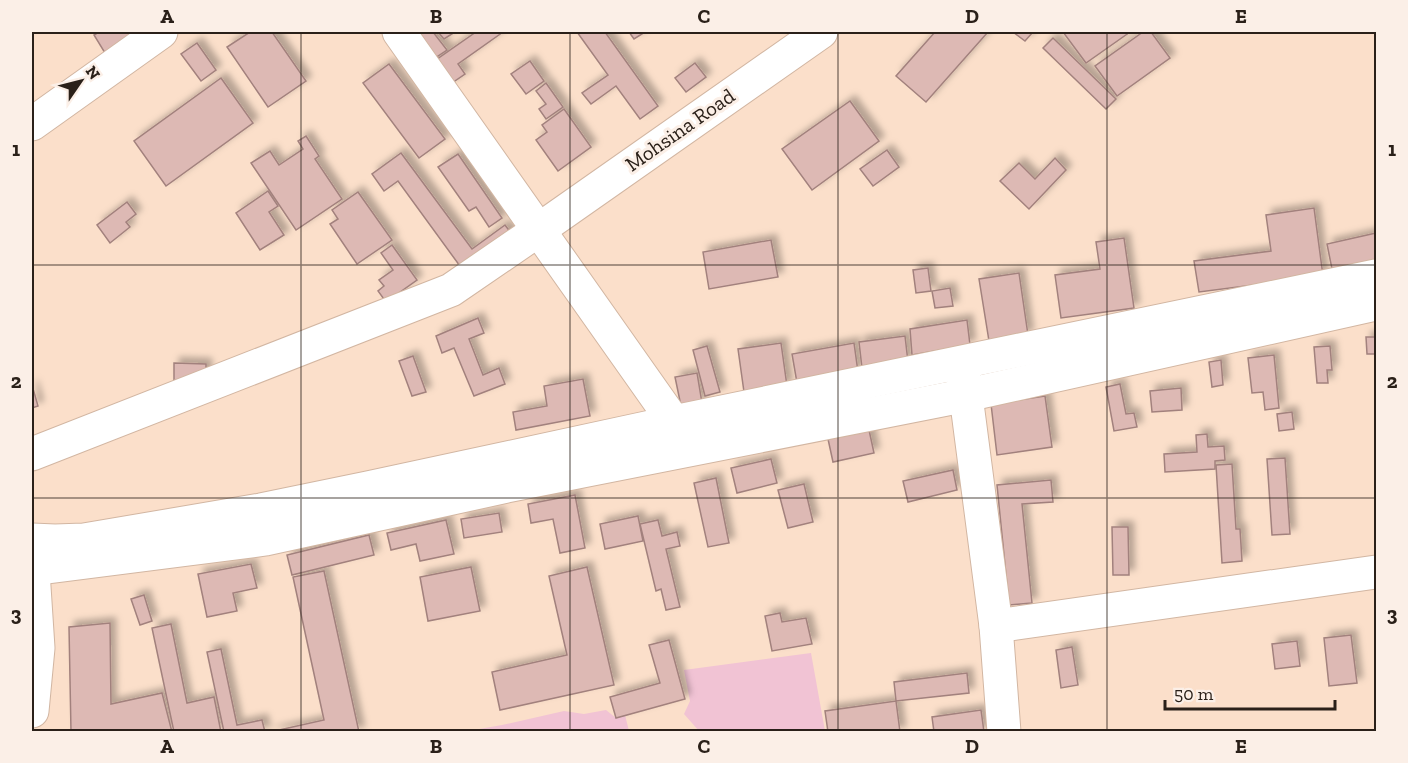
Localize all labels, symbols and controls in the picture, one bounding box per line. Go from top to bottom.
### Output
text: A [160,4,174,28]
text: B [430,4,442,28]
text: C [698,4,711,28]
text: D [965,4,979,28]
text: E [1235,4,1247,28]
north arrow [51,51,111,111]
text: N [82,62,104,83]
street label: Mohsina Road [620,82,740,176]
text: 1 [12,137,20,161]
text: 1 [1388,137,1396,161]
text: 2 [11,369,22,393]
text: 2 [1387,369,1398,393]
text: 3 [11,602,22,626]
text: 3 [1387,602,1398,626]
scale bar [1165,673,1334,711]
text: 50 m [1174,683,1214,705]
text: A [160,734,174,758]
text: B [430,734,442,758]
text: C [698,734,711,758]
text: D [965,734,979,758]
text: E [1235,734,1247,758]

